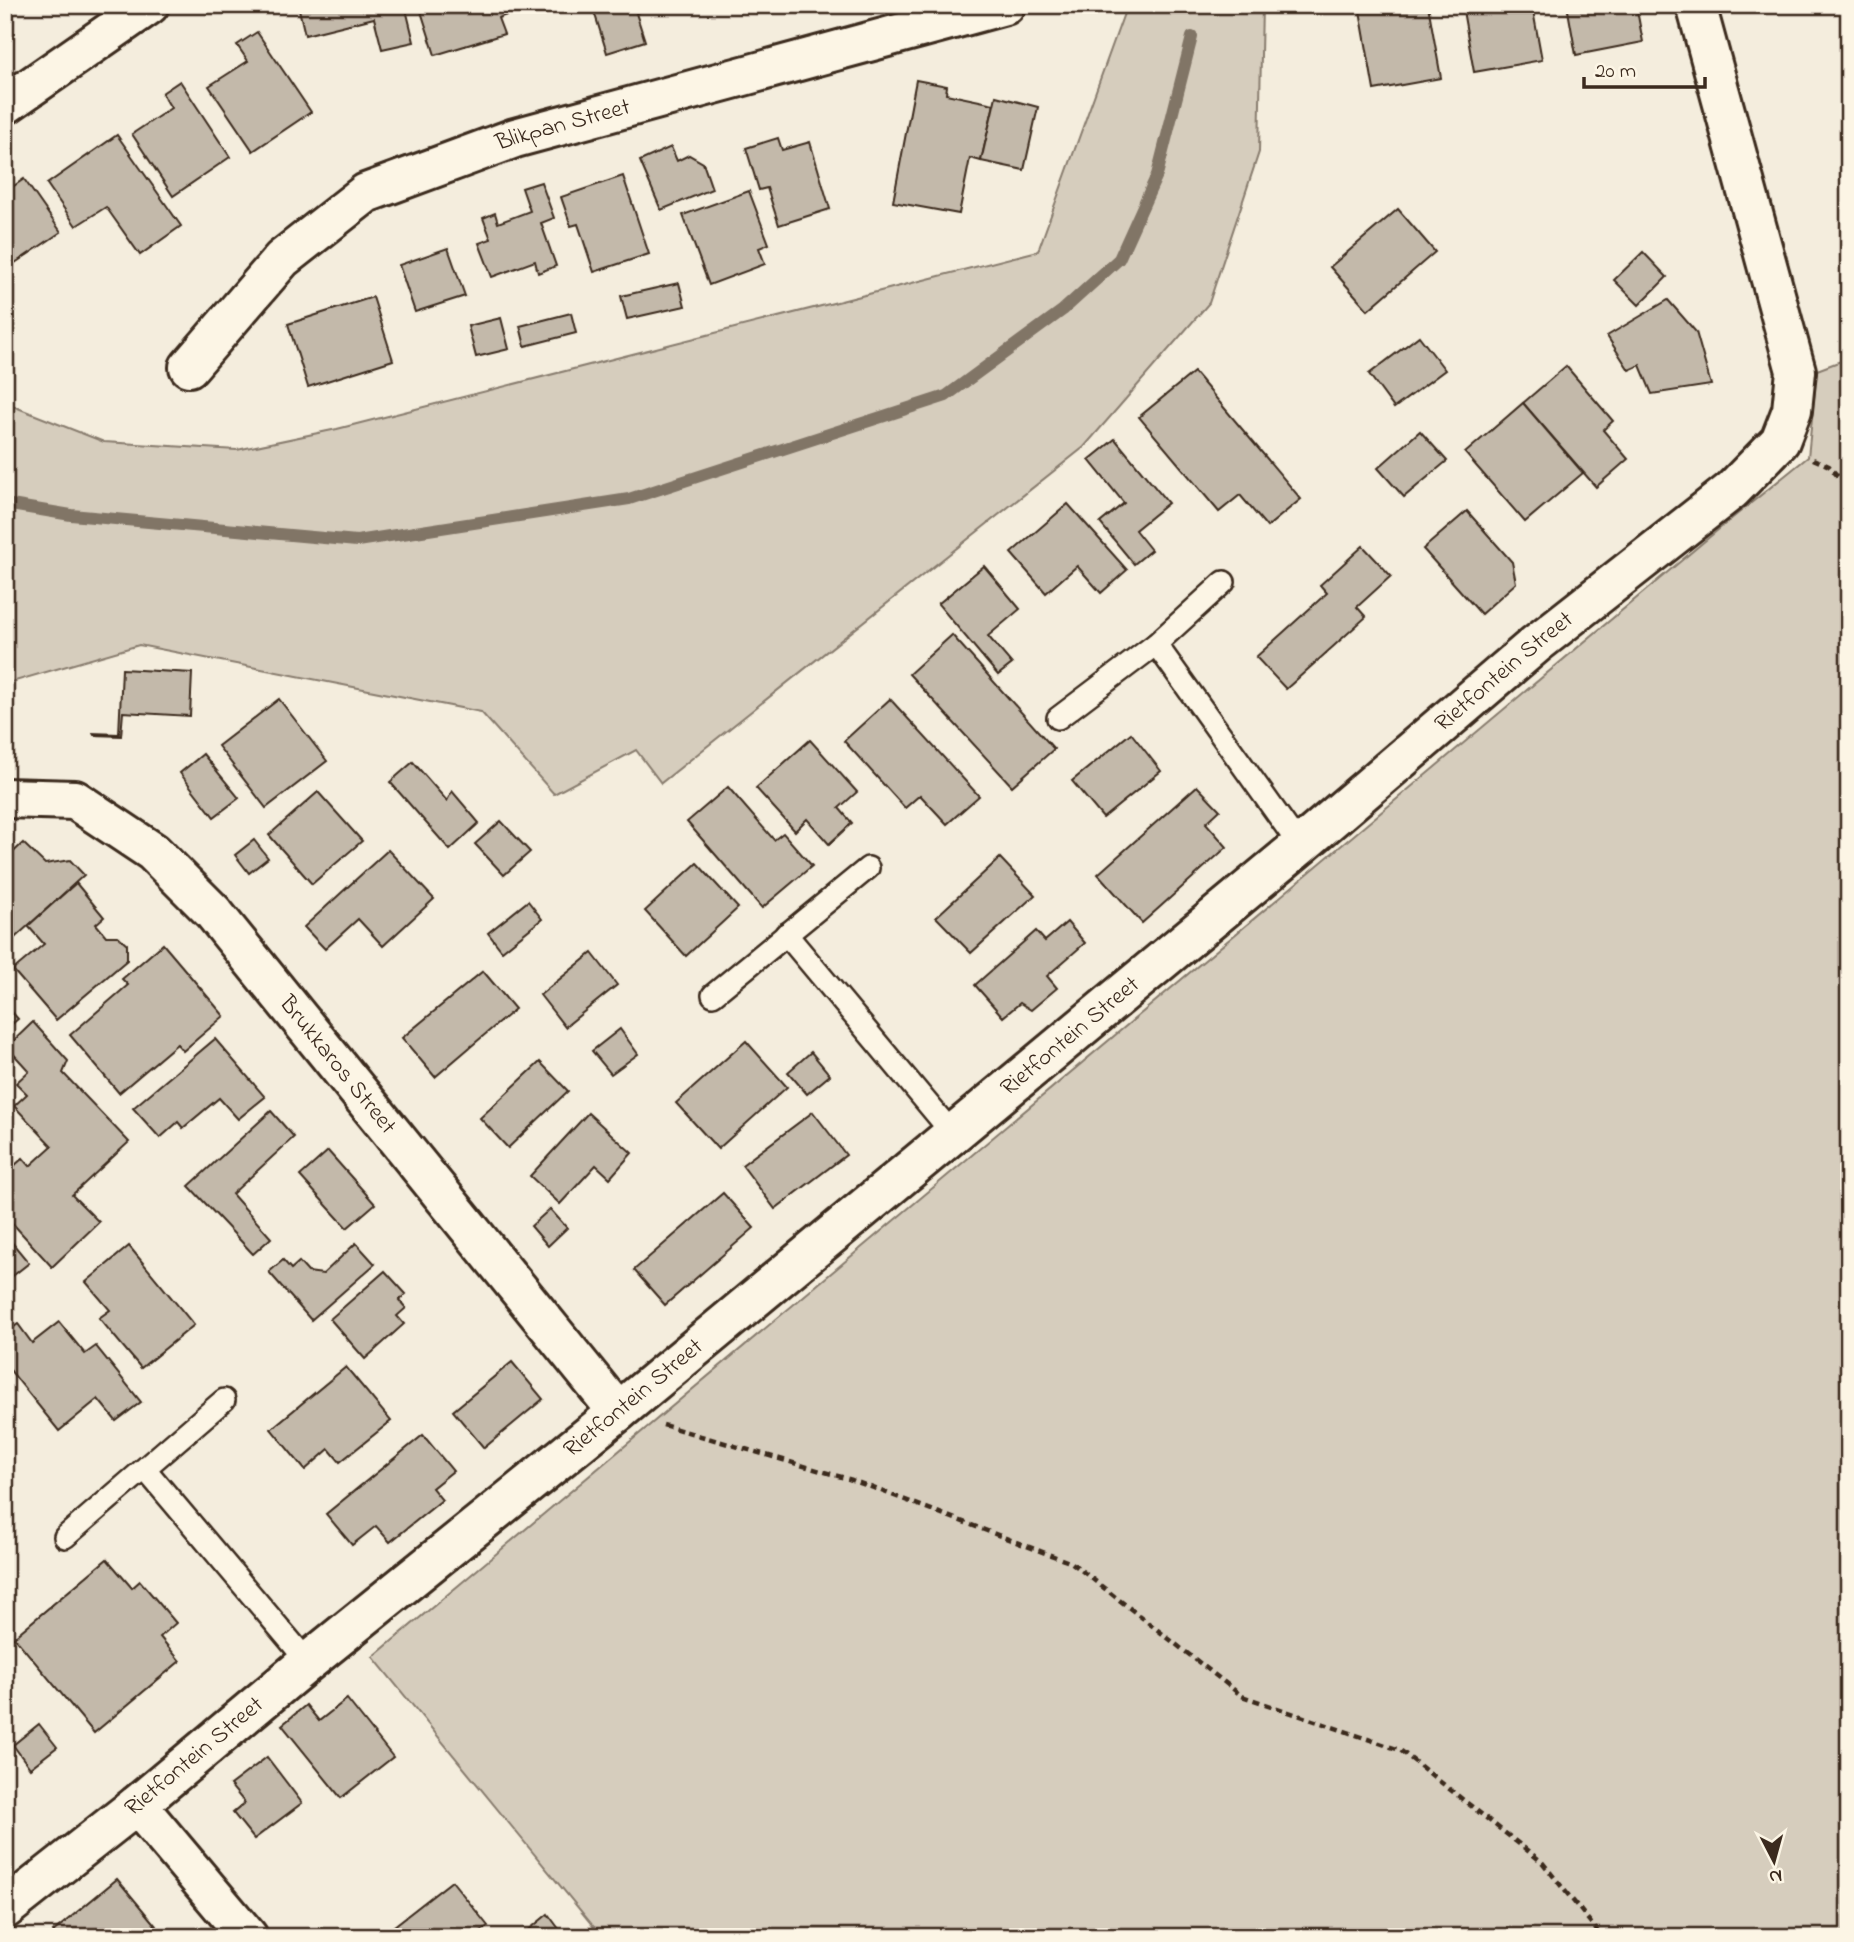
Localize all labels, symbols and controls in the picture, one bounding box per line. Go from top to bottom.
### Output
scale bar [1584,46,1705,90]
text: 20 m [1595,57,1636,87]
street label: Blikpan Street [490,90,634,161]
street label: Rietfontein Street [1427,603,1581,741]
street label: Rietfontein Street [993,968,1148,1105]
street label: Brukkaros Street [270,988,404,1142]
street label: Rietfontein Street [556,1330,711,1467]
street label: Rietfontein Street [117,1688,272,1826]
north arrow [1738,1826,1808,1896]
text: N [1768,1861,1783,1890]

